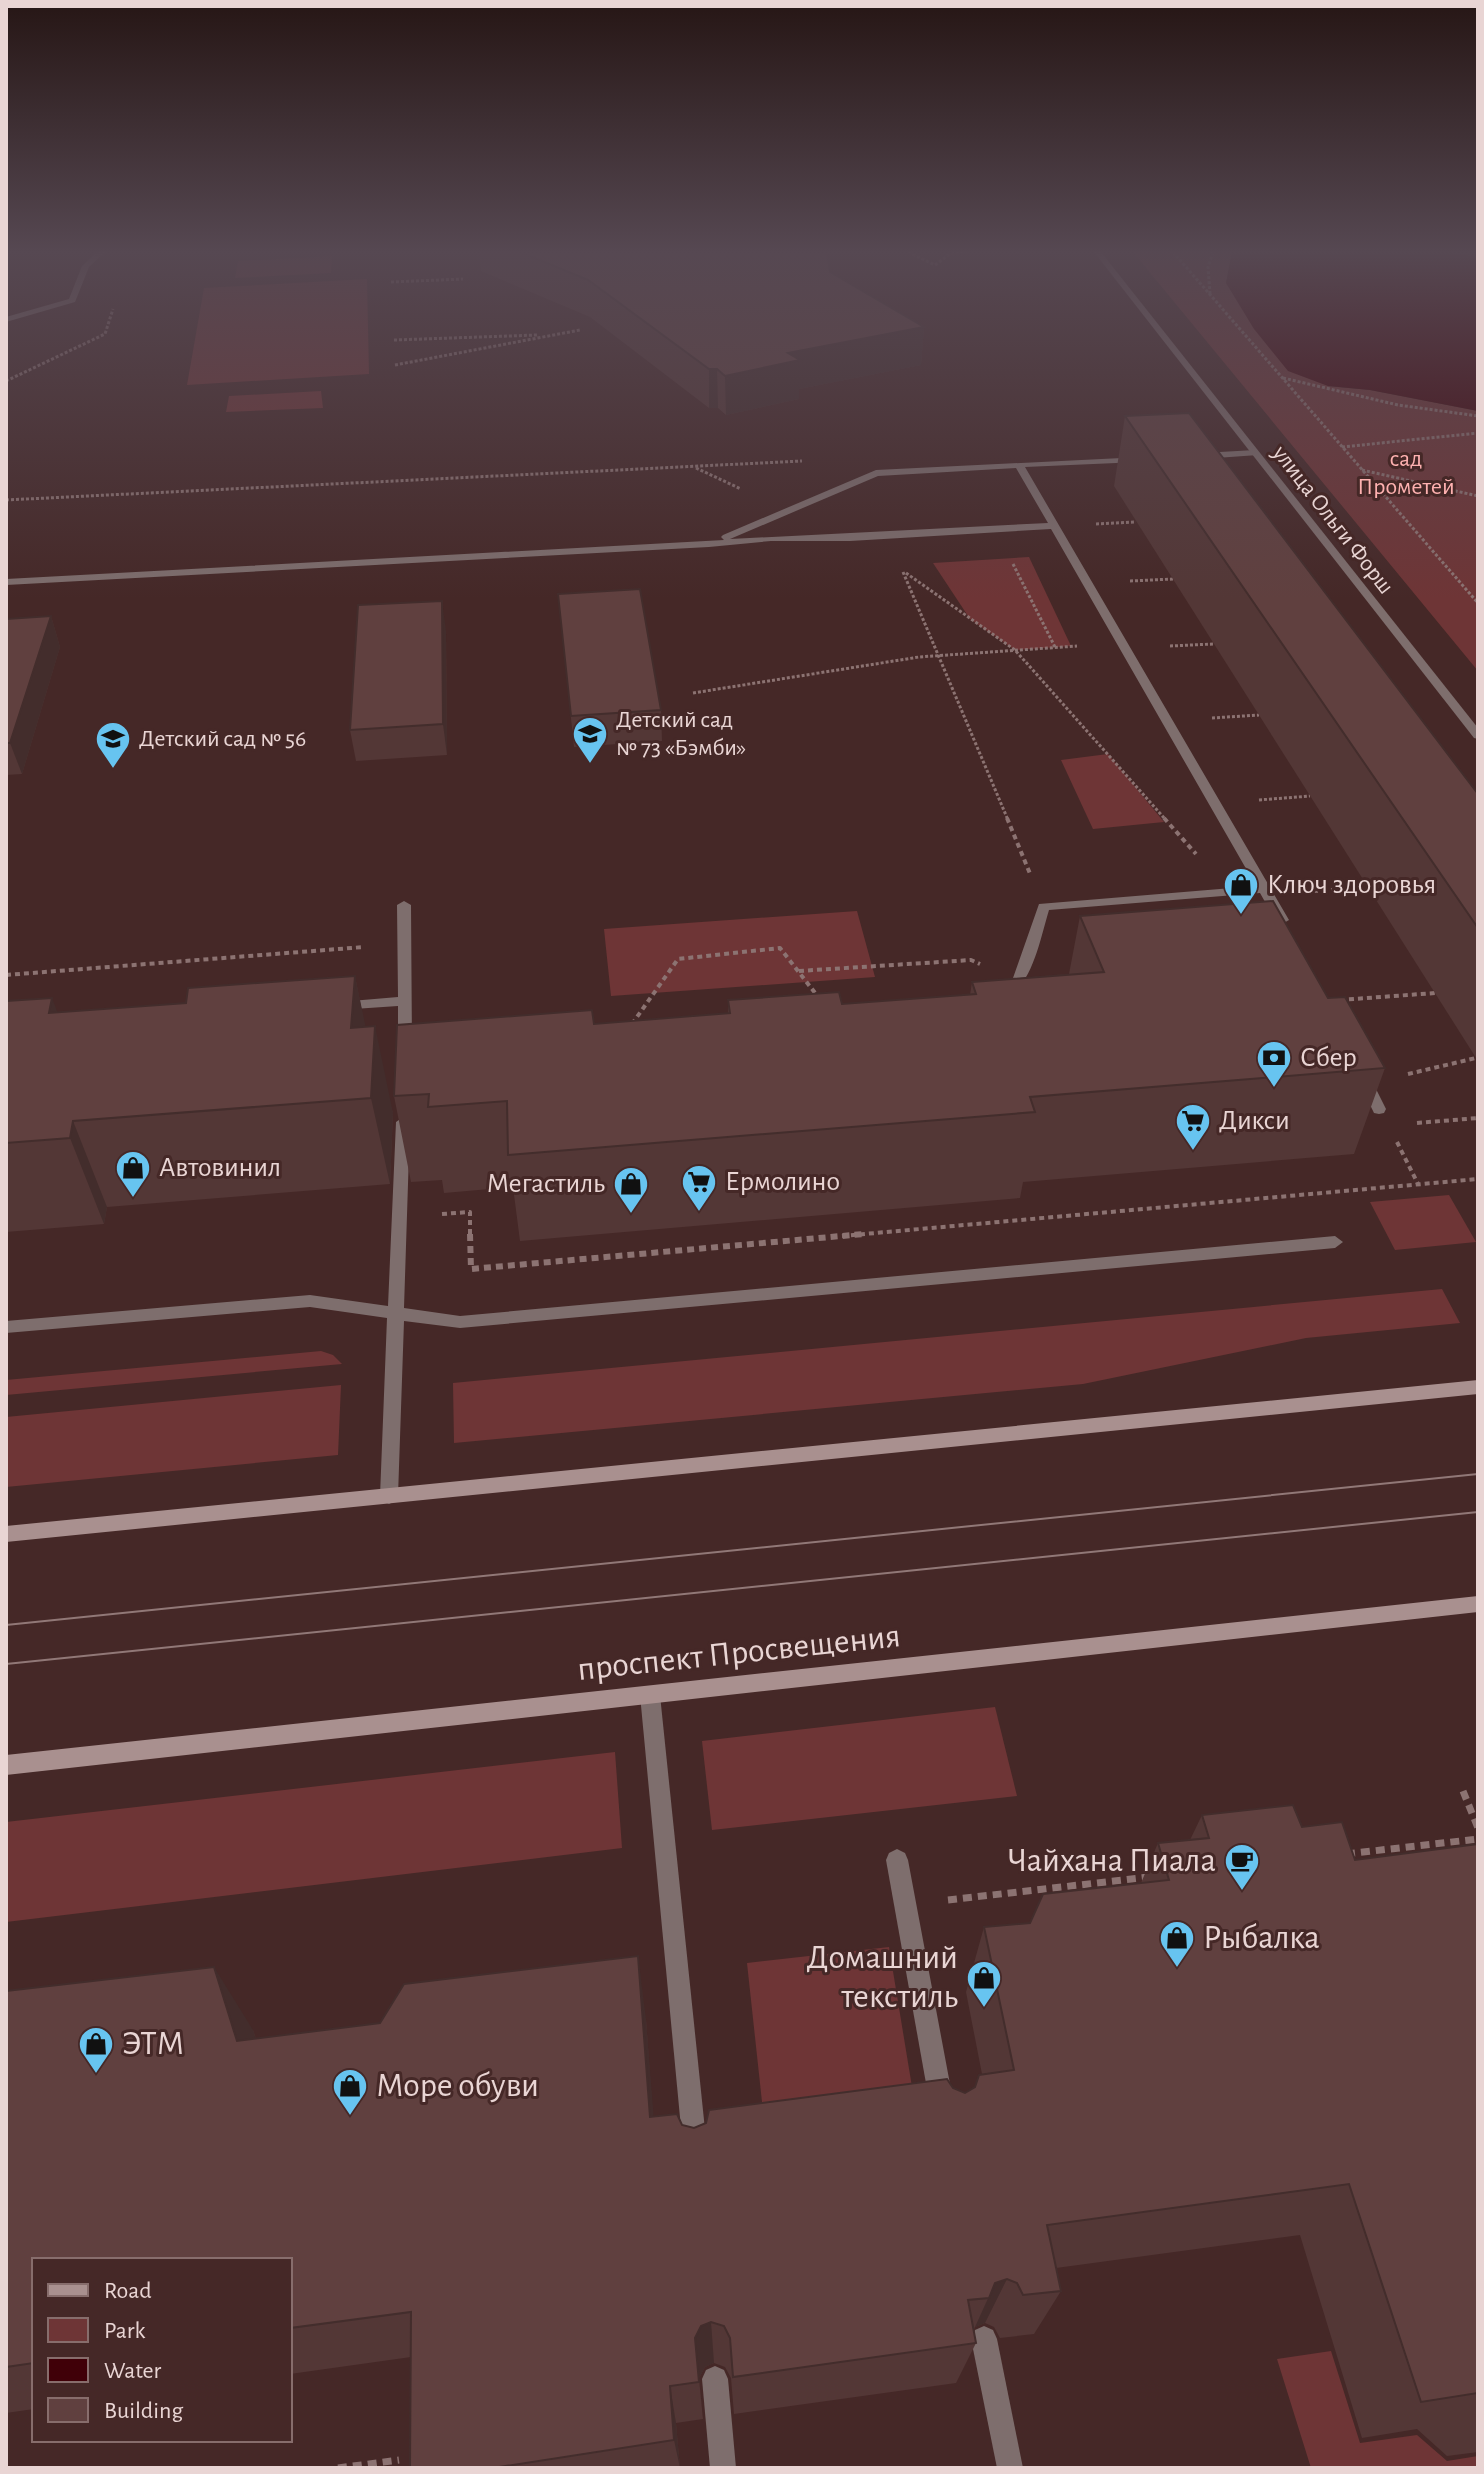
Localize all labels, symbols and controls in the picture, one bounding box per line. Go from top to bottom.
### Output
street label: улица Ольги Форш [1267,440,1398,599]
park label: сад Прометей [1357,447,1455,499]
place label: Детский сад № 73 «Бэмби» [616,708,746,760]
school or university icon: Детский сад № 73 «Бэмби» [571,715,609,765]
school or university icon: Детский сад № 56 [94,720,132,770]
place label: Детский сад № 56 [139,727,306,751]
shop icon: Ключ здоровья [1222,866,1260,916]
place label: Ключ здоровья [1267,871,1436,899]
bank icon: Сбер [1255,1039,1293,1089]
place label: Сбер [1300,1044,1357,1072]
supermarket icon: Дикси [1174,1102,1212,1152]
place label: Дикси [1219,1107,1290,1135]
shop icon: Автовинил [114,1149,152,1199]
place label: Автовинил [159,1154,281,1182]
supermarket icon: Ермолино [680,1163,718,1213]
shop icon: Мегастиль [612,1165,650,1215]
place label: Ермолино [725,1168,840,1196]
place label: Мегастиль [486,1170,605,1198]
street label: проспект Просвещения [576,1619,902,1687]
cafe icon: Чайхана Пиала [1223,1842,1261,1892]
place label: Чайхана Пиала [1007,1844,1216,1878]
shop icon: Рыбалка [1158,1919,1196,1969]
place label: Рыбалка [1203,1921,1320,1955]
place label: Домашний текстиль [806,1941,958,2014]
shop icon: Домашний текстиль [965,1959,1003,2009]
shop icon: ЭТМ [77,2025,115,2075]
place label: ЭТМ [122,2027,184,2061]
shop icon: Море обуви [331,2067,369,2117]
place label: Море обуви [376,2069,539,2103]
legend [32,2258,292,2442]
text: Road [104,2279,152,2303]
text: Park [104,2319,145,2343]
text: Water [104,2359,162,2383]
text: Building [104,2399,183,2423]

